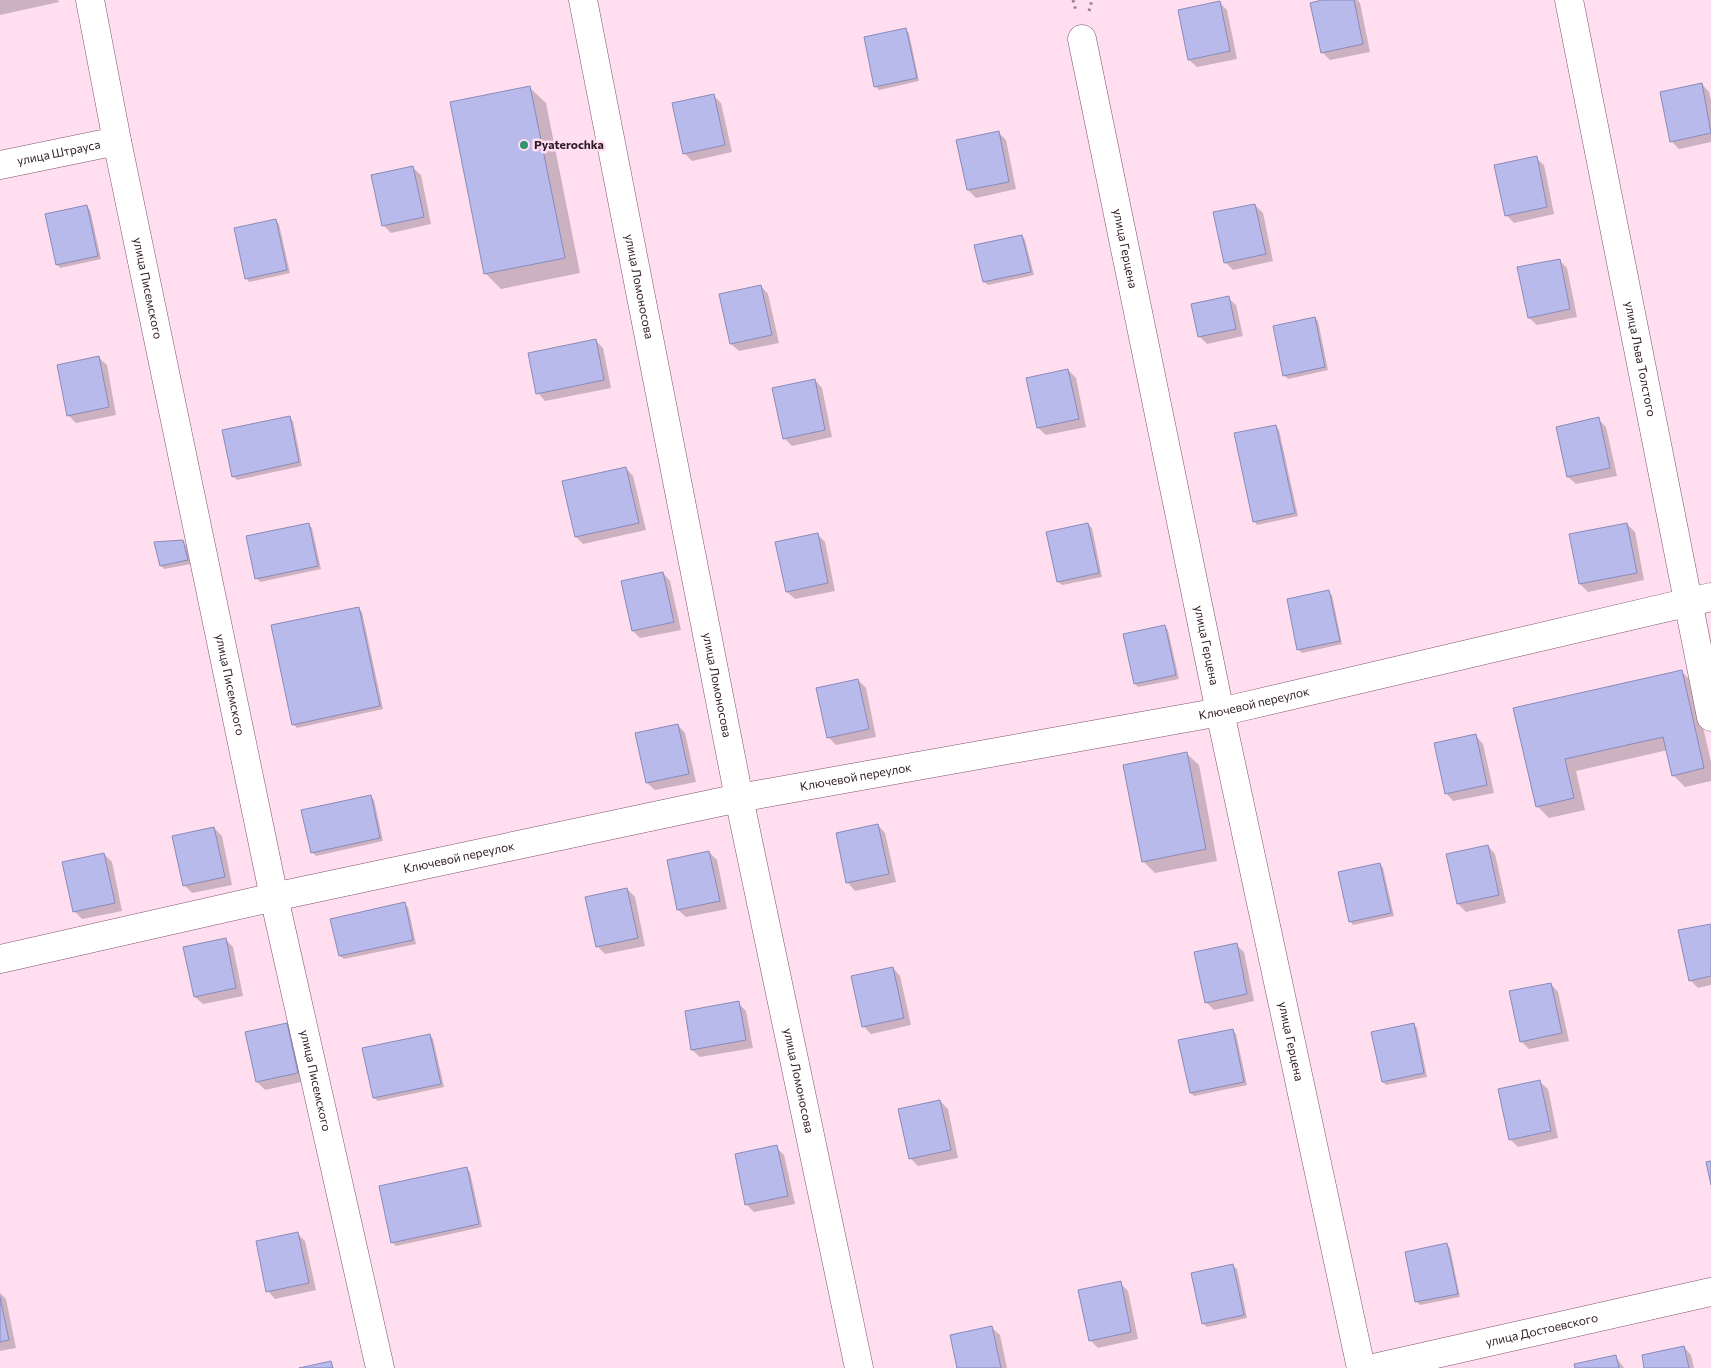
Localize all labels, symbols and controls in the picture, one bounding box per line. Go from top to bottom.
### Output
street label: улица Штрауса [16,137,101,167]
place label: Pyaterochka [534,137,604,151]
marker: Pyaterochka [518,139,530,151]
street label: улица Герцена [1111,207,1141,289]
street label: улица Ломоносова [623,233,657,340]
street label: улица Писемского [131,236,166,340]
street label: улица Льва Толстого [1623,300,1659,418]
street label: улица Герцена [1192,604,1222,686]
street label: улица Ломоносова [701,631,735,739]
street label: улица Писемского [214,633,248,737]
street label: Ключевой переулок [1197,683,1311,722]
street label: Ключевой переулок [799,759,913,793]
street label: Ключевой переулок [402,838,516,875]
street label: улица Герцена [1276,1000,1307,1082]
street label: улица Ломоносова [782,1027,817,1134]
street label: улица Писемского [298,1028,335,1132]
street label: улица Достоевского [1484,1310,1599,1349]

